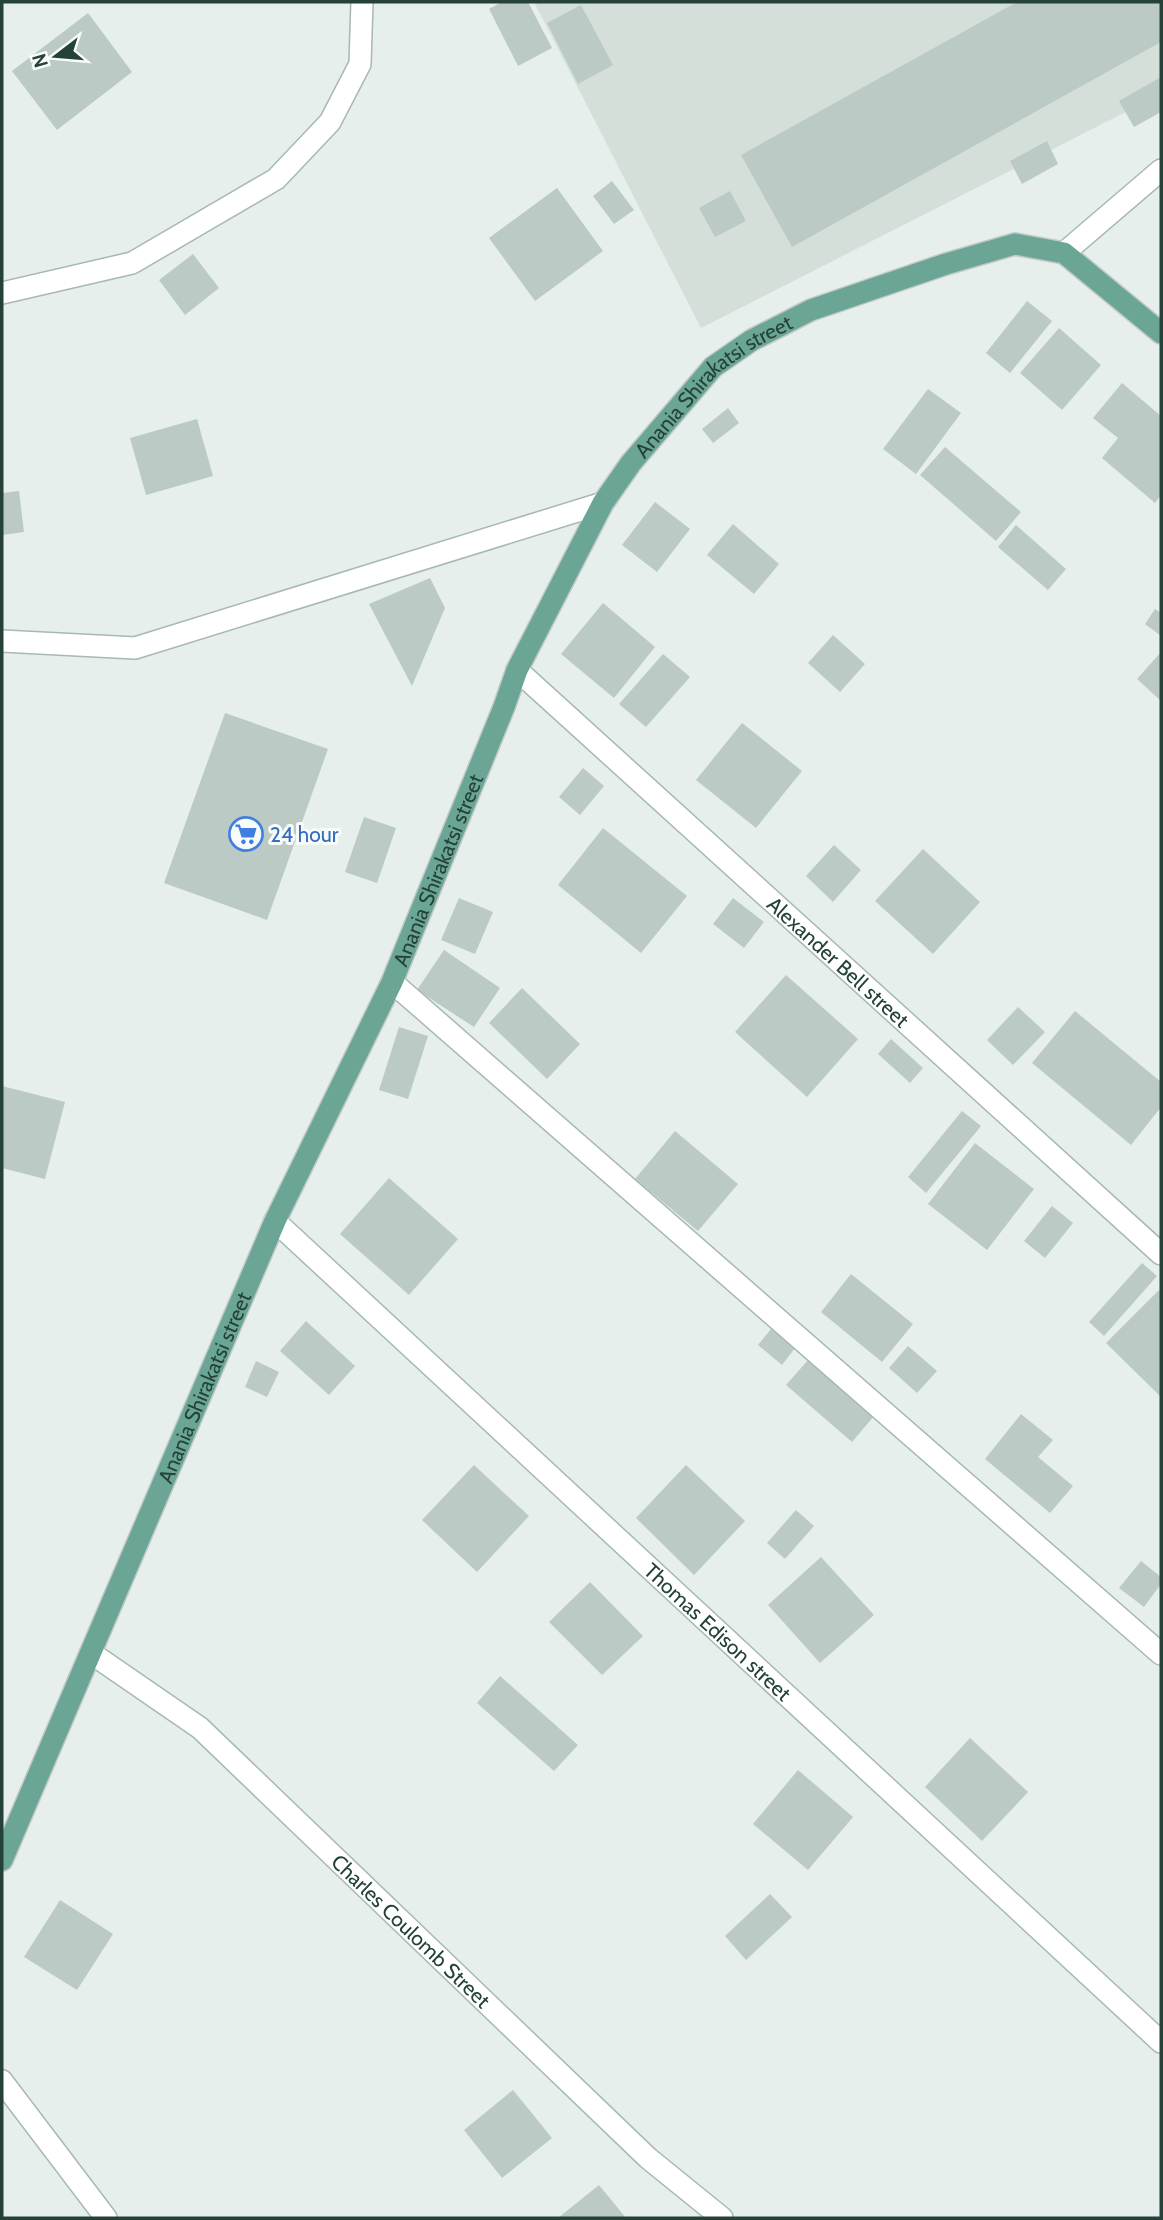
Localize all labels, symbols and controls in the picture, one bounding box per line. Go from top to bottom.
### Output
north arrow [21,21,91,91]
text: N [27,51,53,70]
street label: Anania Shirakatsi street [629,309,796,462]
street label: Anania Shirakatsi street [387,770,488,970]
supermarket icon: 24 hour [227,815,265,853]
place label: 24 hour [270,822,339,847]
street label: Alexander Bell street [762,891,915,1032]
street label: Anania Shirakatsi street [152,1288,256,1487]
street label: Thomas Edison street [640,1557,797,1706]
street label: Charles Coulomb Street [327,1849,496,2013]

